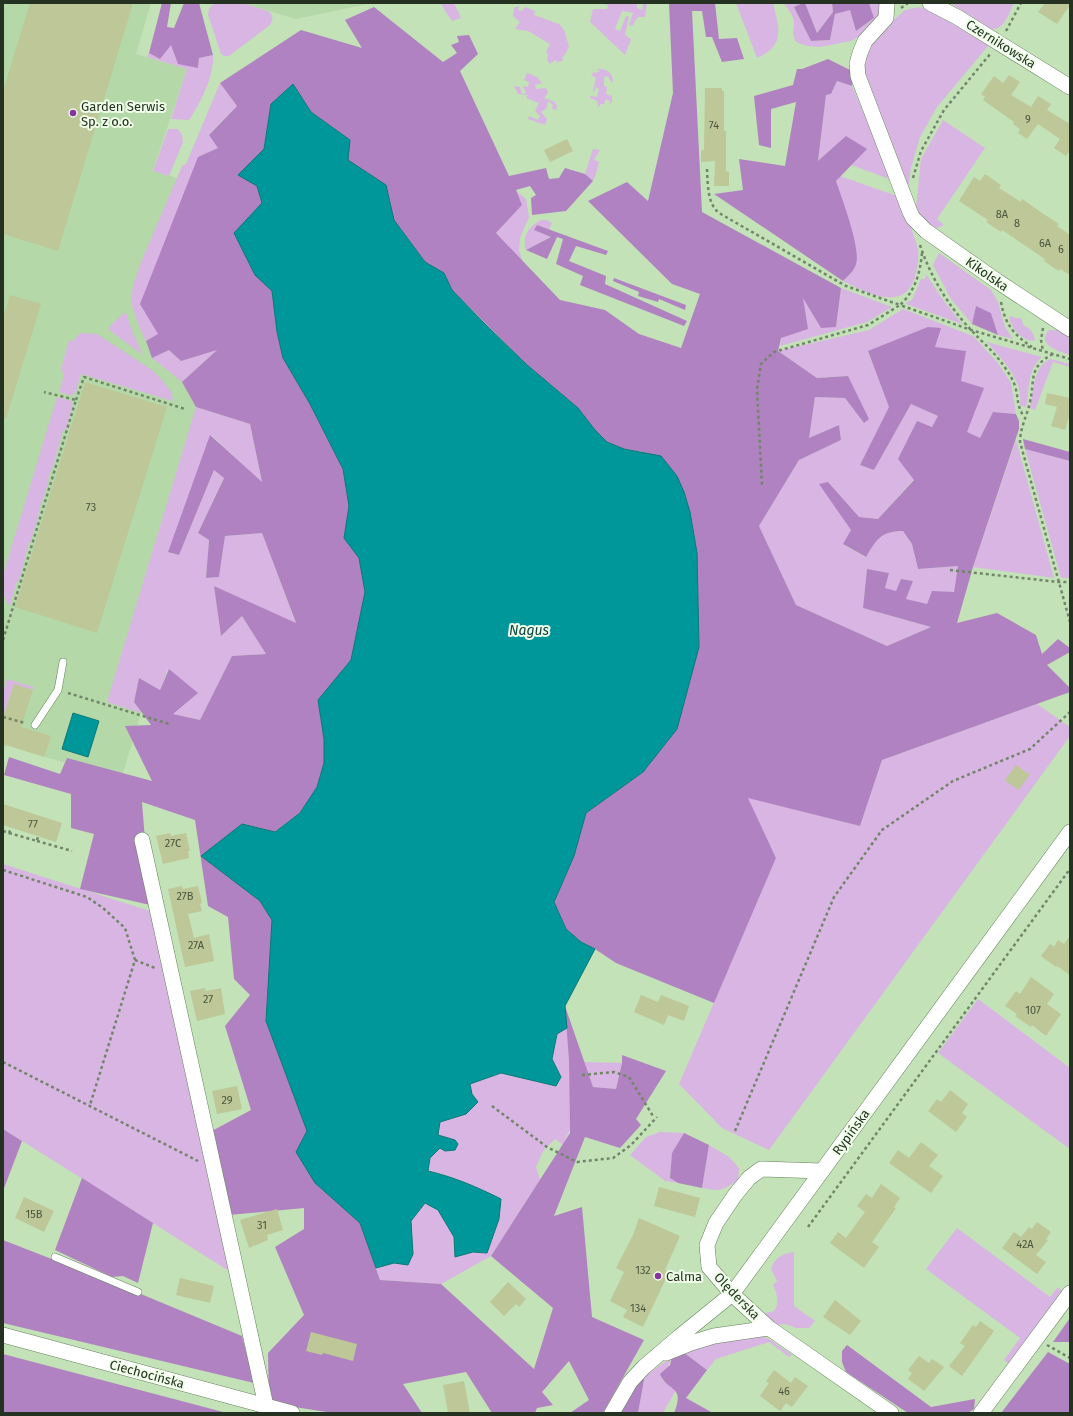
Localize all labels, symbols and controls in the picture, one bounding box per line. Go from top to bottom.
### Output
street label: Czernikowska [963,17,1039,71]
place label: Garden Serwis Sp. z o.o. [81,99,165,129]
marker: Garden Serwis Sp. z o.o. [68,108,78,118]
house number: 9 [1025,113,1031,126]
house number: 74 [709,119,719,132]
house number: 8A [996,208,1009,221]
house number: 8 [1014,217,1020,230]
house number: 6A [1039,237,1052,250]
house number: 6 [1058,243,1064,256]
street label: Kikolska [963,254,1011,294]
house number: 73 [86,501,96,514]
water label: Nagus [509,622,550,639]
house number: 77 [28,818,38,831]
house number: 27C [165,837,181,850]
house number: 27B [177,890,194,903]
house number: 27A [188,939,205,952]
house number: 27 [203,993,213,1006]
house number: 107 [1025,1004,1041,1017]
house number: 29 [221,1094,233,1107]
street label: Rypińska [829,1106,873,1158]
house number: 15B [26,1208,43,1221]
house number: 31 [257,1219,267,1232]
house number: 42A [1016,1238,1034,1251]
house number: 132 [635,1264,651,1277]
place label: Calma [666,1269,702,1284]
street label: Olęderska [711,1270,763,1322]
marker: Calma [653,1271,663,1281]
house number: 134 [630,1302,646,1315]
street label: Ciechocińska [108,1357,186,1391]
house number: 46 [778,1385,790,1398]

